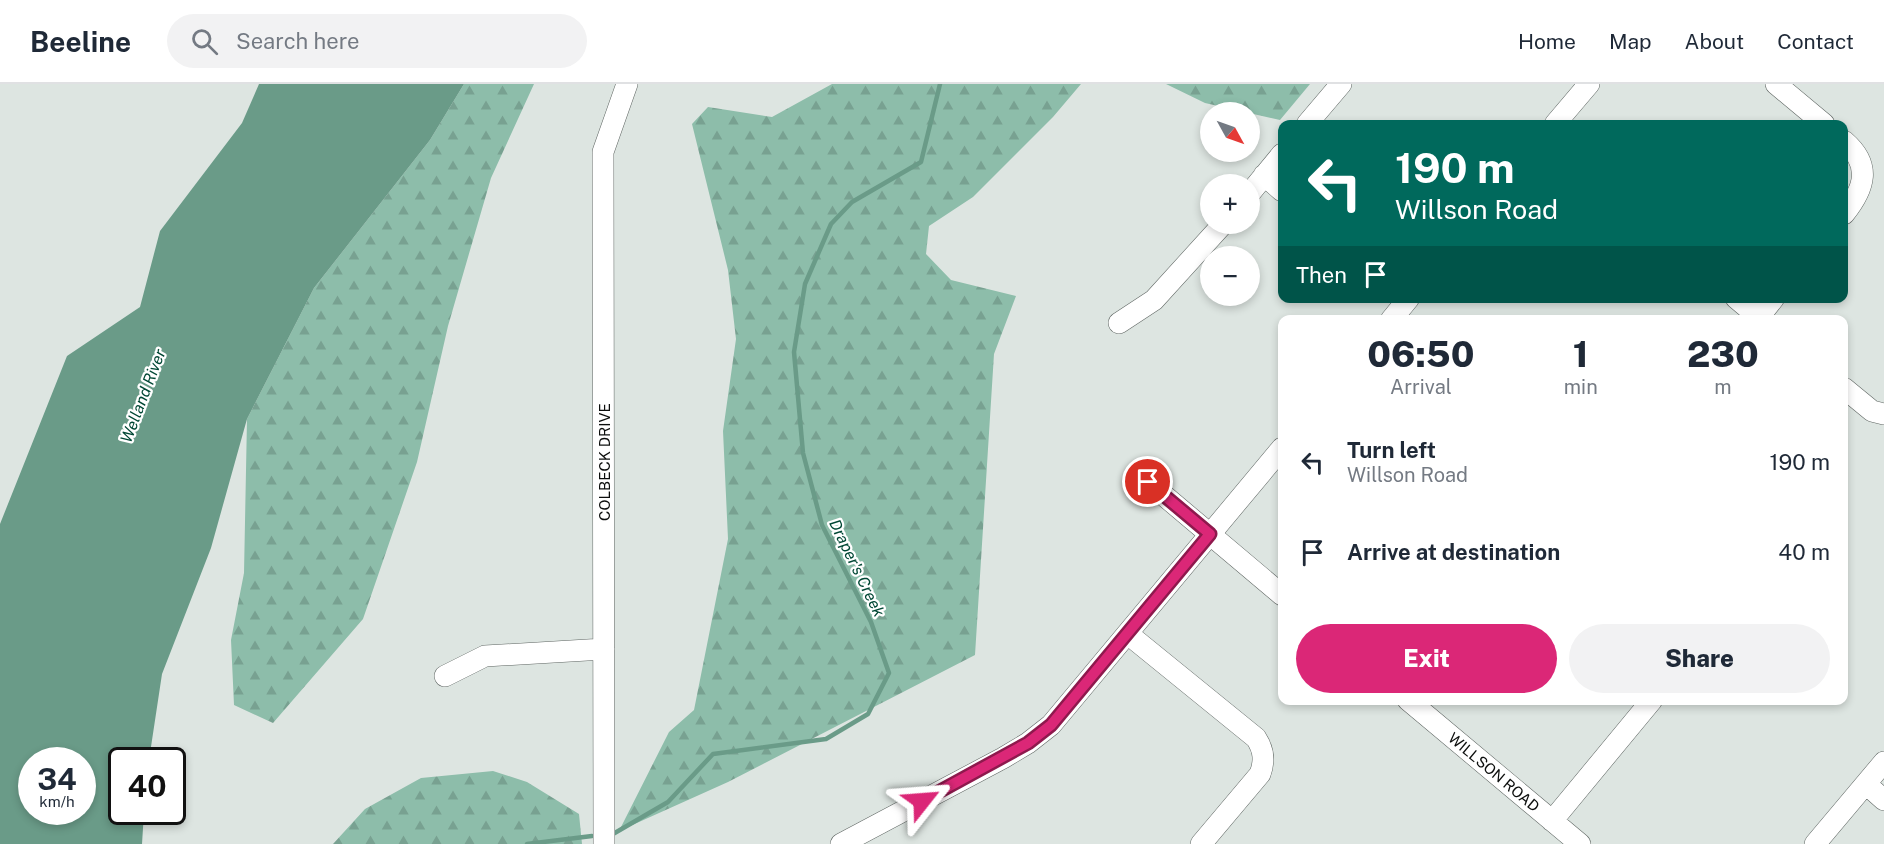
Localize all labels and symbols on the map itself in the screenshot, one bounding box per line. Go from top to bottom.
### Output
north arrow [1200,102,1260,162]
water label: Welland River [116,346,170,446]
street label: COLBECK DRIVE [596,403,613,521]
pin [1122,456,1173,507]
water label: Draper's Creek [825,516,889,620]
street label: WILLSON ROAD [1445,729,1543,815]
speed limit sign: 40 [108,747,186,825]
position arrow [890,769,954,833]

